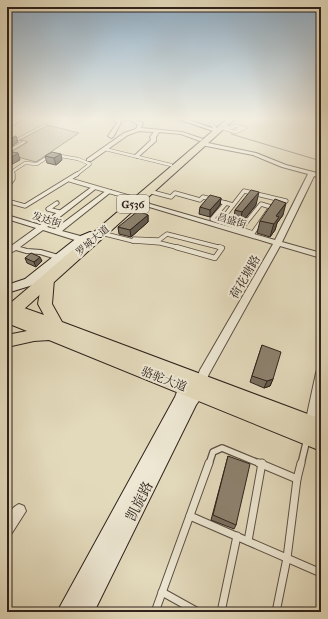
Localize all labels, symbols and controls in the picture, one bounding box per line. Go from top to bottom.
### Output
road number: G536 [117,195,149,213]
street label: 发达街 [31,210,63,230]
street label: 昌盛街 [216,211,248,231]
street label: 罗城大道 [74,223,112,258]
street label: 荷花塘路 [227,253,263,301]
street label: 骆驼大道 [139,364,189,394]
street label: 凯旋路 [122,479,157,524]

